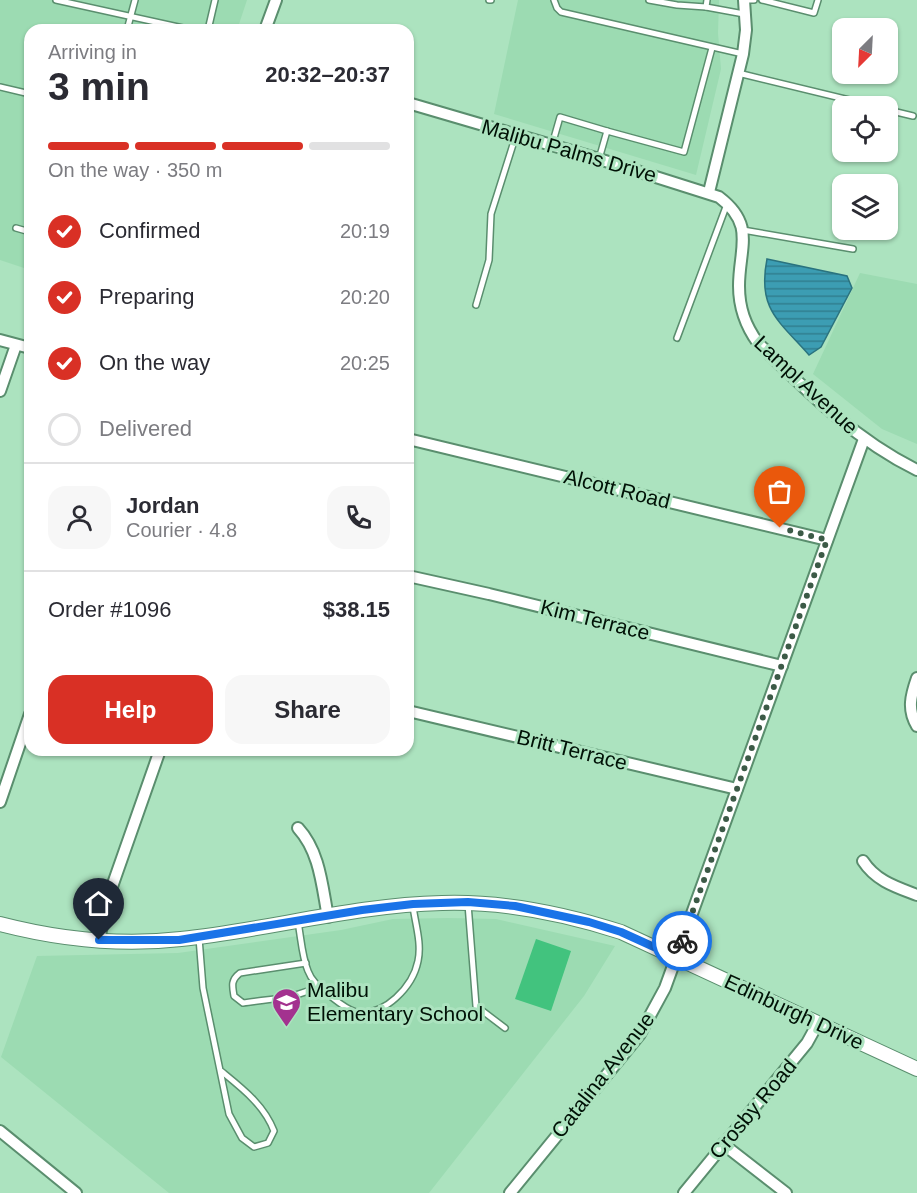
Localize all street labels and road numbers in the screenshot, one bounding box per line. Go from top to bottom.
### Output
street label: Malibu Palms Drive [479,115,659,187]
street label: Lampl Avenue [750,331,863,438]
street label: Alcott Road [562,464,673,513]
street label: Kim Terrace [538,595,652,644]
street label: Britt Terrace [515,725,630,774]
street label: Edinburgh Drive [721,969,867,1054]
street label: Catalina Avenue [547,1007,659,1142]
street label: Crosby Road [704,1054,801,1163]

